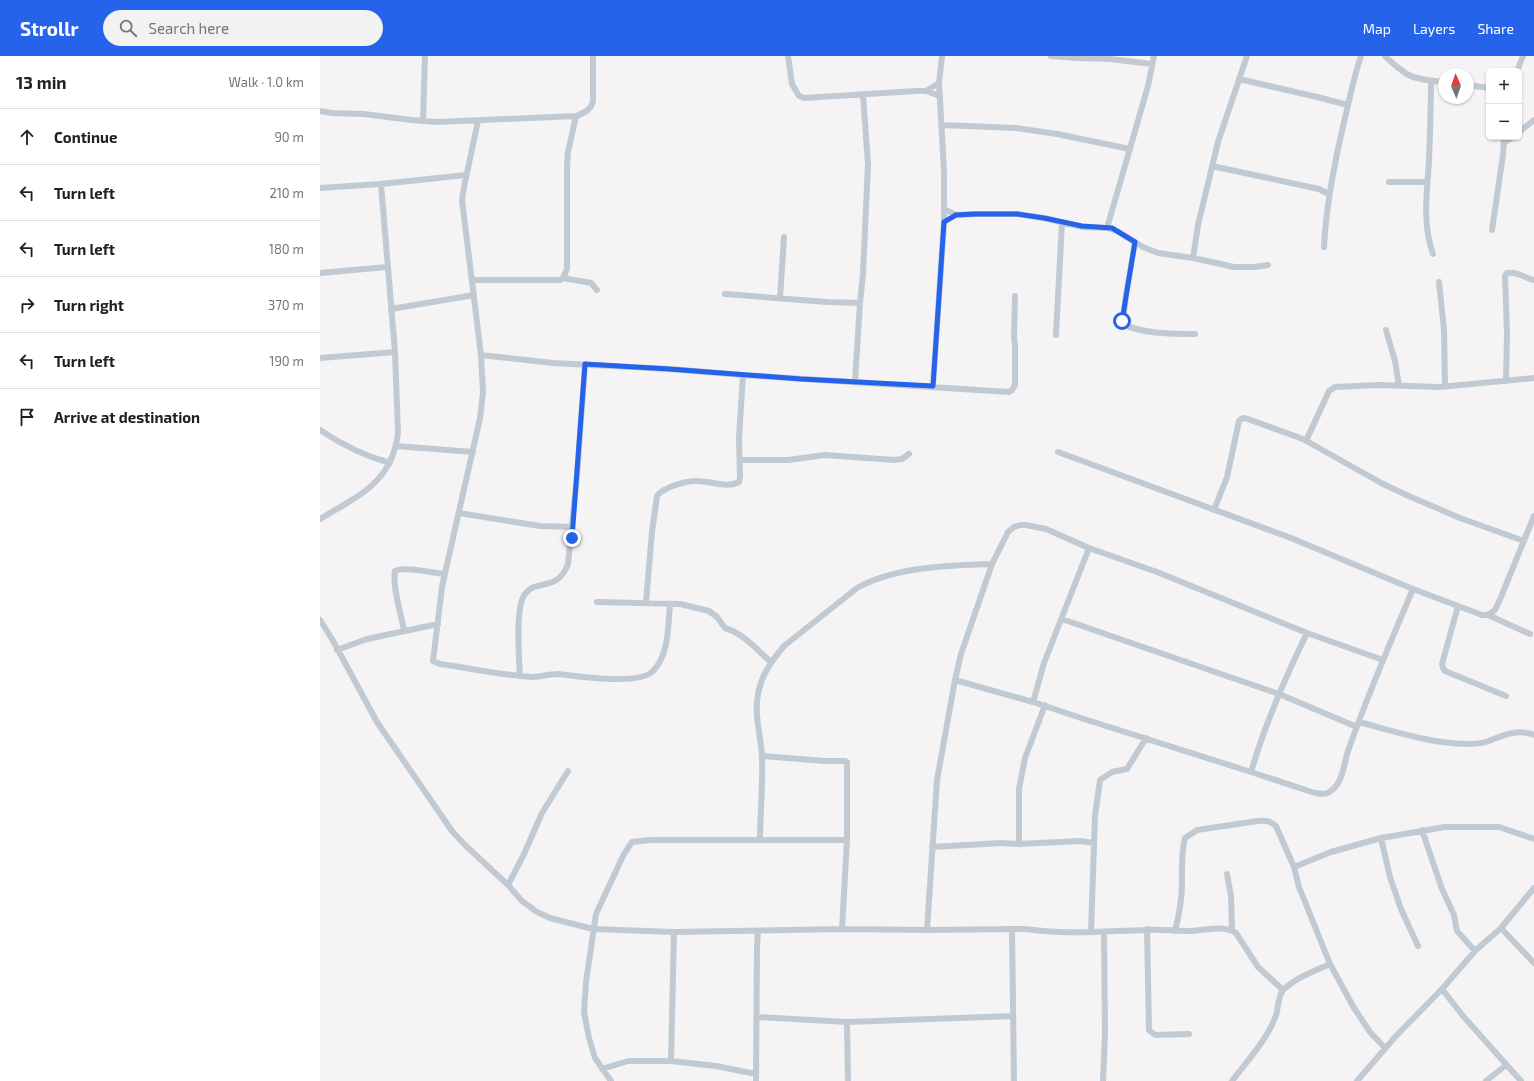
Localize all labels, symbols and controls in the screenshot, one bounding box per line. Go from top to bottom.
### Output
search box [103,10,383,46]
text: Strollr [20,17,79,40]
icon: search [117,17,139,39]
text: Search here [149,19,229,37]
text: Map [1363,20,1391,37]
text: Layers [1413,20,1455,37]
text: Share [1477,20,1514,37]
north arrow [1438,68,1474,104]
map controls [1486,68,1522,140]
button: + [1486,68,1522,104]
text: 13 min [16,72,67,92]
text: Walk · 1.0 km [229,74,304,90]
button: − [1486,104,1522,140]
icon: ahead [16,126,38,148]
text: Continue [54,128,117,146]
text: 90 m [274,129,304,145]
icon: left [16,182,38,204]
text: Turn left [54,184,115,202]
text: 210 m [269,185,304,201]
icon: left [16,238,38,260]
text: Turn left [54,240,115,258]
text: 180 m [269,241,304,257]
icon: right [16,294,38,316]
text: Turn right [54,296,124,314]
text: 370 m [268,297,304,313]
route start [1113,312,1131,330]
icon: left [16,350,38,372]
text: Turn left [54,352,115,370]
text: 190 m [269,353,304,369]
icon: arrive [16,406,38,428]
text: Arrive at destination [54,408,200,426]
route end [563,529,581,547]

